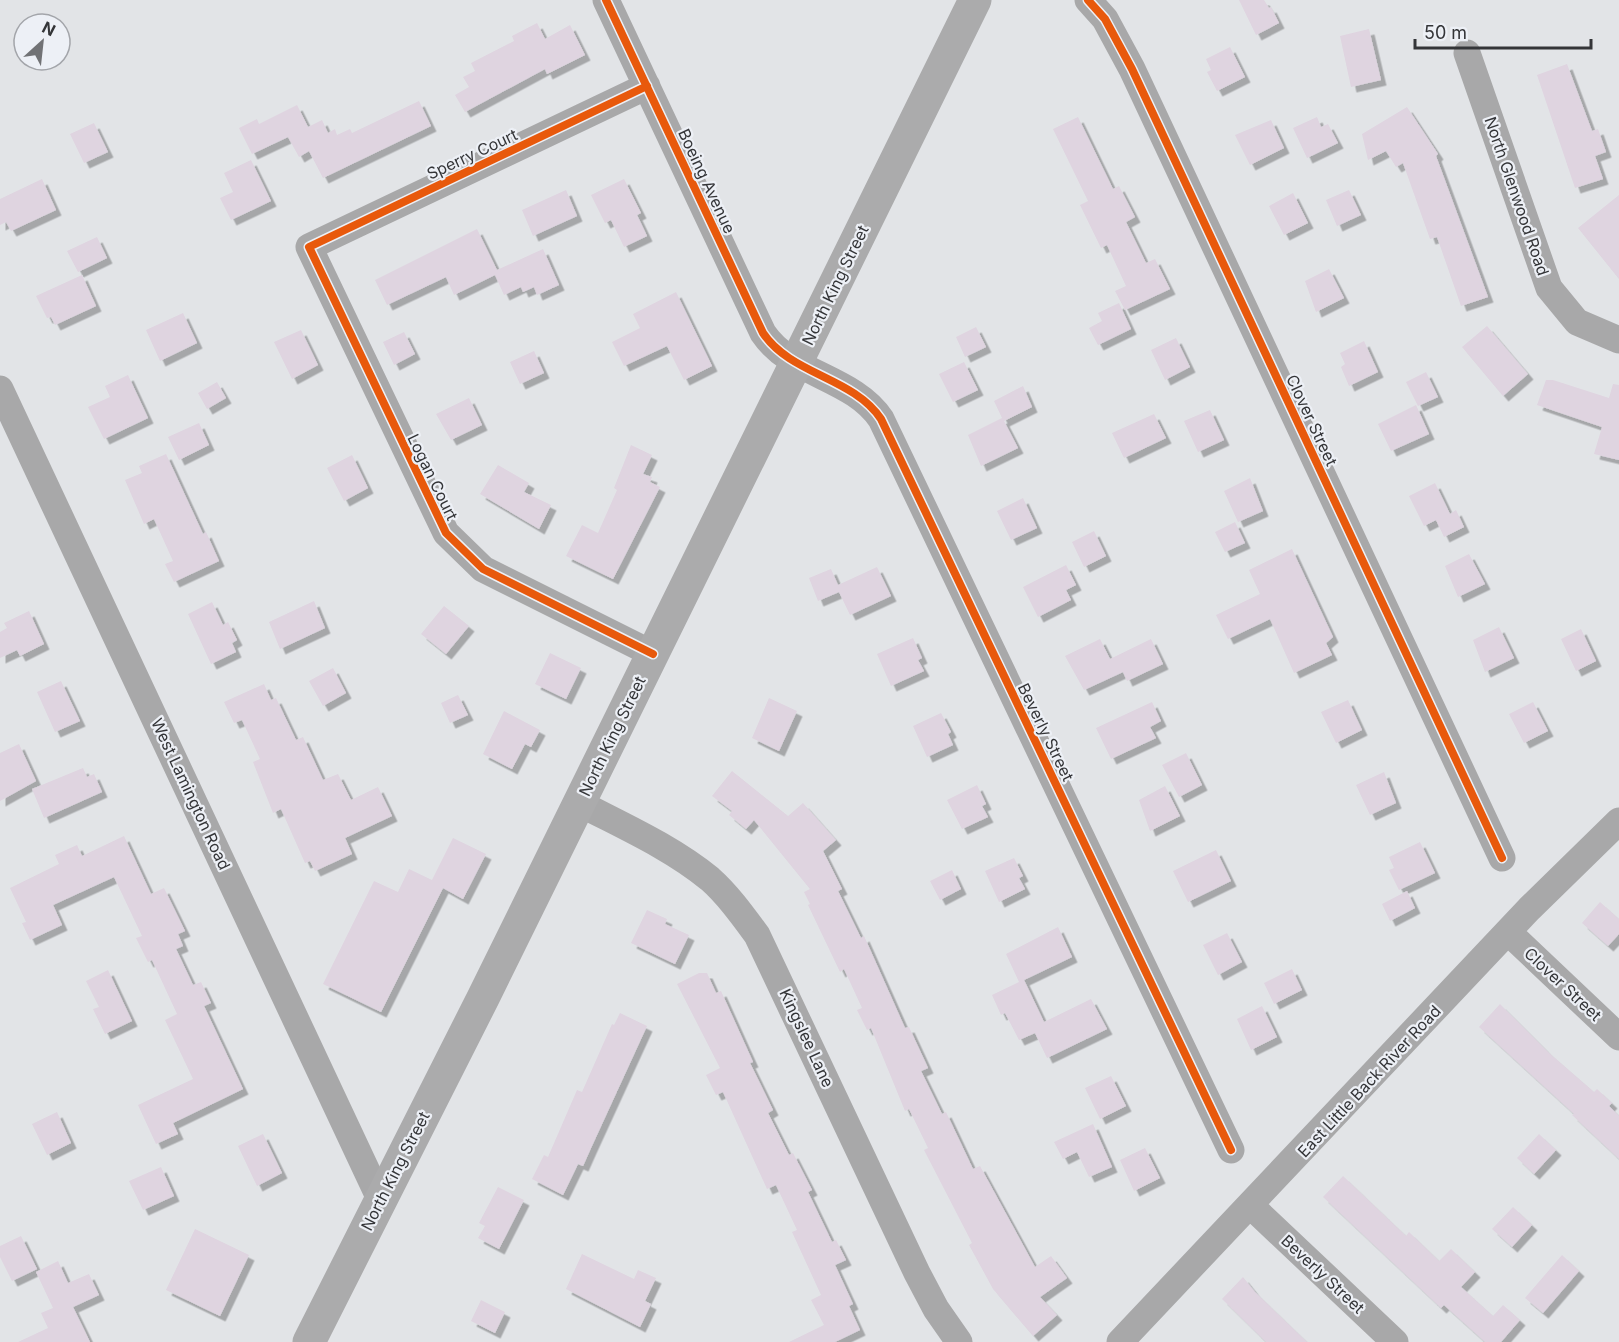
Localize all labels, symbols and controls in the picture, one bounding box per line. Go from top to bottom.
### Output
north arrow [12,12,72,72]
scale bar [1415,12,1590,50]
text: N [39,17,59,40]
text: 50 m [1424,22,1467,43]
street label: North Glenwood Road [1480,114,1554,278]
street label: Sperry Court [424,124,520,184]
street label: Boeing Avenue [674,125,740,237]
street label: North King Street [797,222,873,348]
street label: Clover Street [1282,371,1342,469]
street label: Logan Court [403,431,463,523]
street label: North King Street [574,673,650,799]
street label: Beverly Street [1014,680,1078,784]
street label: West Lamington Road [147,715,235,873]
street label: Clover Street [1520,943,1606,1025]
street label: Kingslee Lane [775,986,839,1090]
street label: East Little Back River Road [1293,1001,1445,1161]
street label: North King Street [356,1108,434,1234]
street label: Beverly Street [1277,1230,1369,1318]

